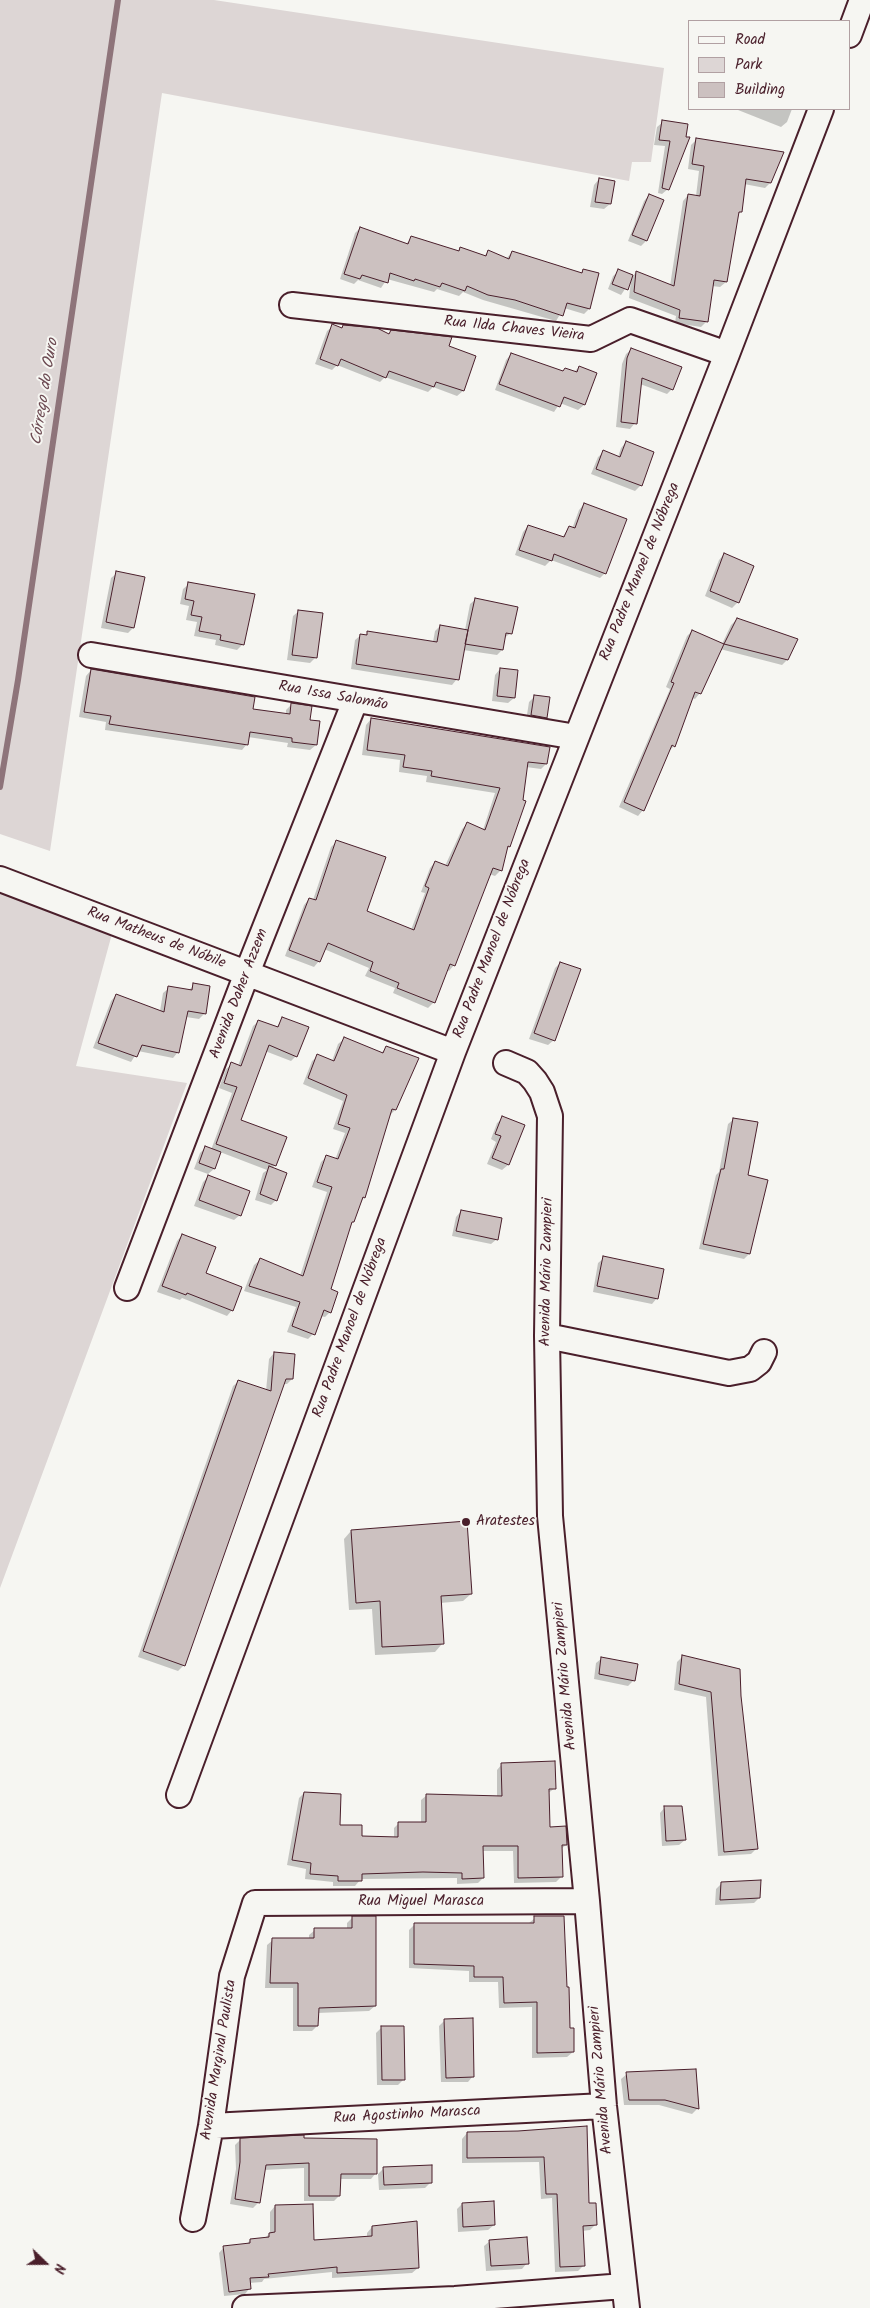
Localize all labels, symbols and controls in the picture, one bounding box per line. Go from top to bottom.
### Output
legend [688,20,850,110]
text: Road [735,28,765,52]
text: Park [735,53,762,77]
text: Building [735,78,785,102]
street label: Rua Ilda Chaves Vieira [443,314,585,346]
water label: Córrego do Ouro [28,337,64,447]
street label: Rua Padre Manoel de Nóbrega [597,480,685,664]
street label: Rua Issa Salomão [277,679,389,715]
street label: Rua Padre Manoel de Nóbrega [450,857,536,1041]
street label: Rua Matheus de Nóbile [84,904,228,974]
street label: Avenida Daher Azzem [207,926,273,1062]
street label: Avenida Mário Zampieri [538,1197,558,1347]
street label: Rua Padre Manoel de Nóbrega [310,1235,392,1421]
place label: Aratestes [476,1513,535,1531]
marker: Aratestes [460,1516,472,1528]
street label: Avenida Mário Zampieri [551,1601,581,1751]
street label: Rua Miguel Marasca [358,1893,484,1911]
street label: Avenida Marginal Paulista [198,1978,242,2142]
street label: Avenida Mário Zampieri [587,2005,617,2155]
street label: Rua Agostinho Marasca [333,2103,481,2129]
north arrow [20,2238,70,2288]
text: N [47,2260,71,2277]

